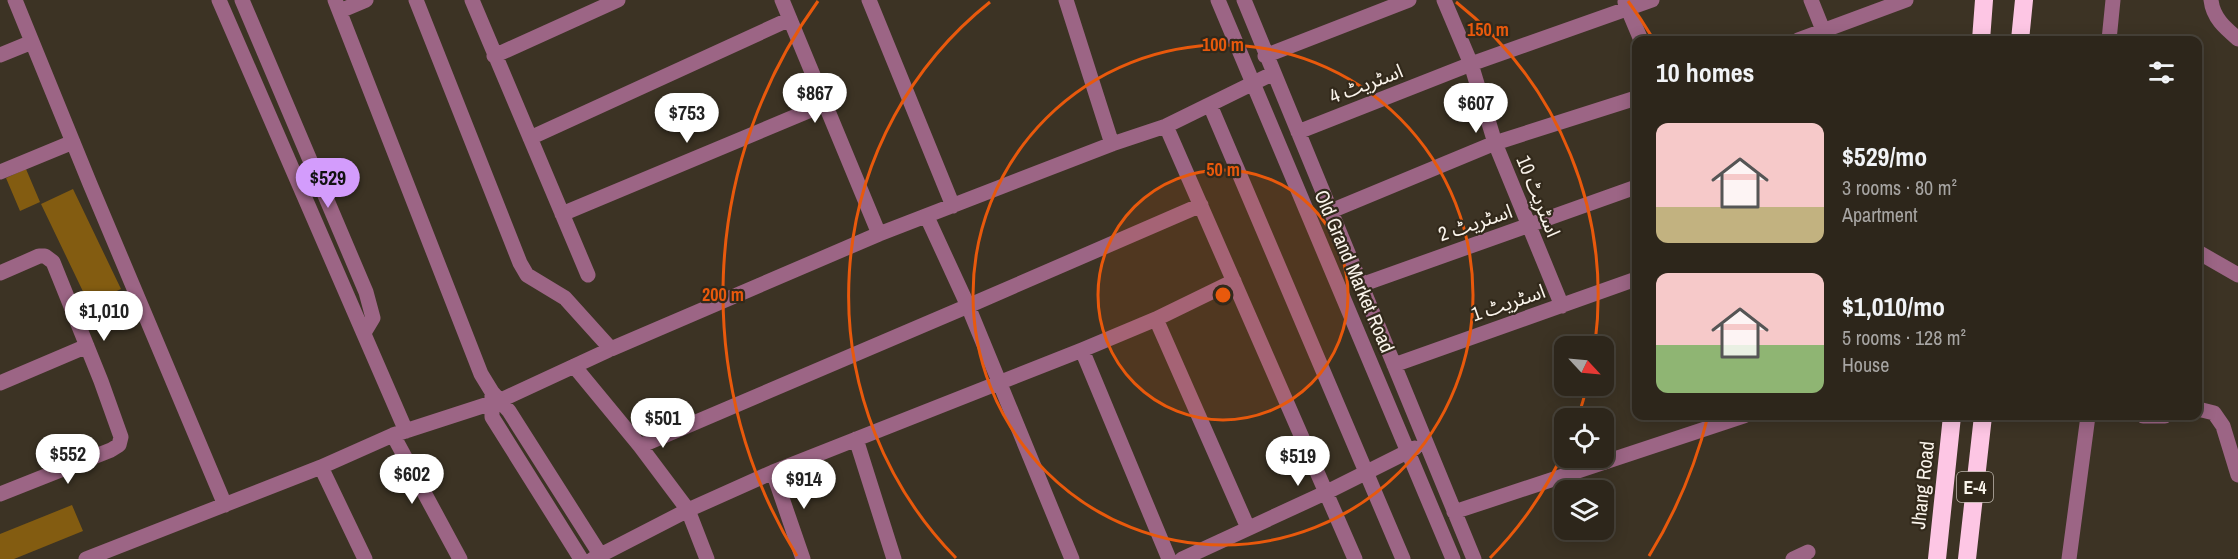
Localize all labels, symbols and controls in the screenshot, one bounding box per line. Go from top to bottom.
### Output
text: 150 m [1467,17,1509,42]
text: 100 m [1202,32,1244,57]
text: 10 homes [1656,55,1754,90]
icon: filters [2145,56,2178,89]
street label: اسٹریٹ 4 [1325,57,1407,109]
pin: $867 [779,73,851,124]
text: $867 [797,79,833,106]
pin: $607 [1440,83,1512,134]
text: $607 [1458,89,1494,116]
pin: $753 [651,93,723,144]
text: $753 [669,99,705,126]
text: $529/mo [1842,139,1927,174]
icon: home [1704,147,1776,219]
street label: اسٹریٹ 10 [1510,151,1568,241]
text: 50 m [1206,157,1240,182]
pin: $529 [292,158,364,209]
text: $529 [310,164,346,191]
text: 3 rooms · 80 m² [1842,174,1957,201]
street label: Old Grand Market Road [1309,186,1401,356]
street label: اسٹریٹ 2 [1434,197,1516,247]
text: Apartment [1842,201,1918,228]
street label: اسٹریٹ 1 [1467,277,1549,327]
text: 200 m [702,282,744,307]
centre of rings [1213,285,1233,305]
text: $1,010/mo [1842,289,1945,324]
pin: $1,010 [55,291,153,342]
text: $1,010 [79,297,129,324]
icon: home [1704,297,1776,369]
text: 5 rooms · 128 m² [1842,324,1966,351]
north arrow [1554,336,1614,396]
map controls [1554,336,1614,540]
text: House [1842,351,1889,378]
pin: $501 [627,398,699,449]
text: $501 [645,404,681,431]
button: locate [1554,408,1614,468]
pin: $552 [32,434,104,485]
pin: $519 [1262,436,1334,487]
text: $552 [50,440,86,467]
street label: Jhang Road [1904,440,1940,530]
text: $519 [1280,442,1316,469]
pin: $602 [376,454,448,505]
pin: $914 [768,459,840,510]
text: $602 [394,460,430,487]
text: $914 [786,465,822,492]
road number: E-4 [1957,472,1993,502]
button: layers [1554,480,1614,540]

